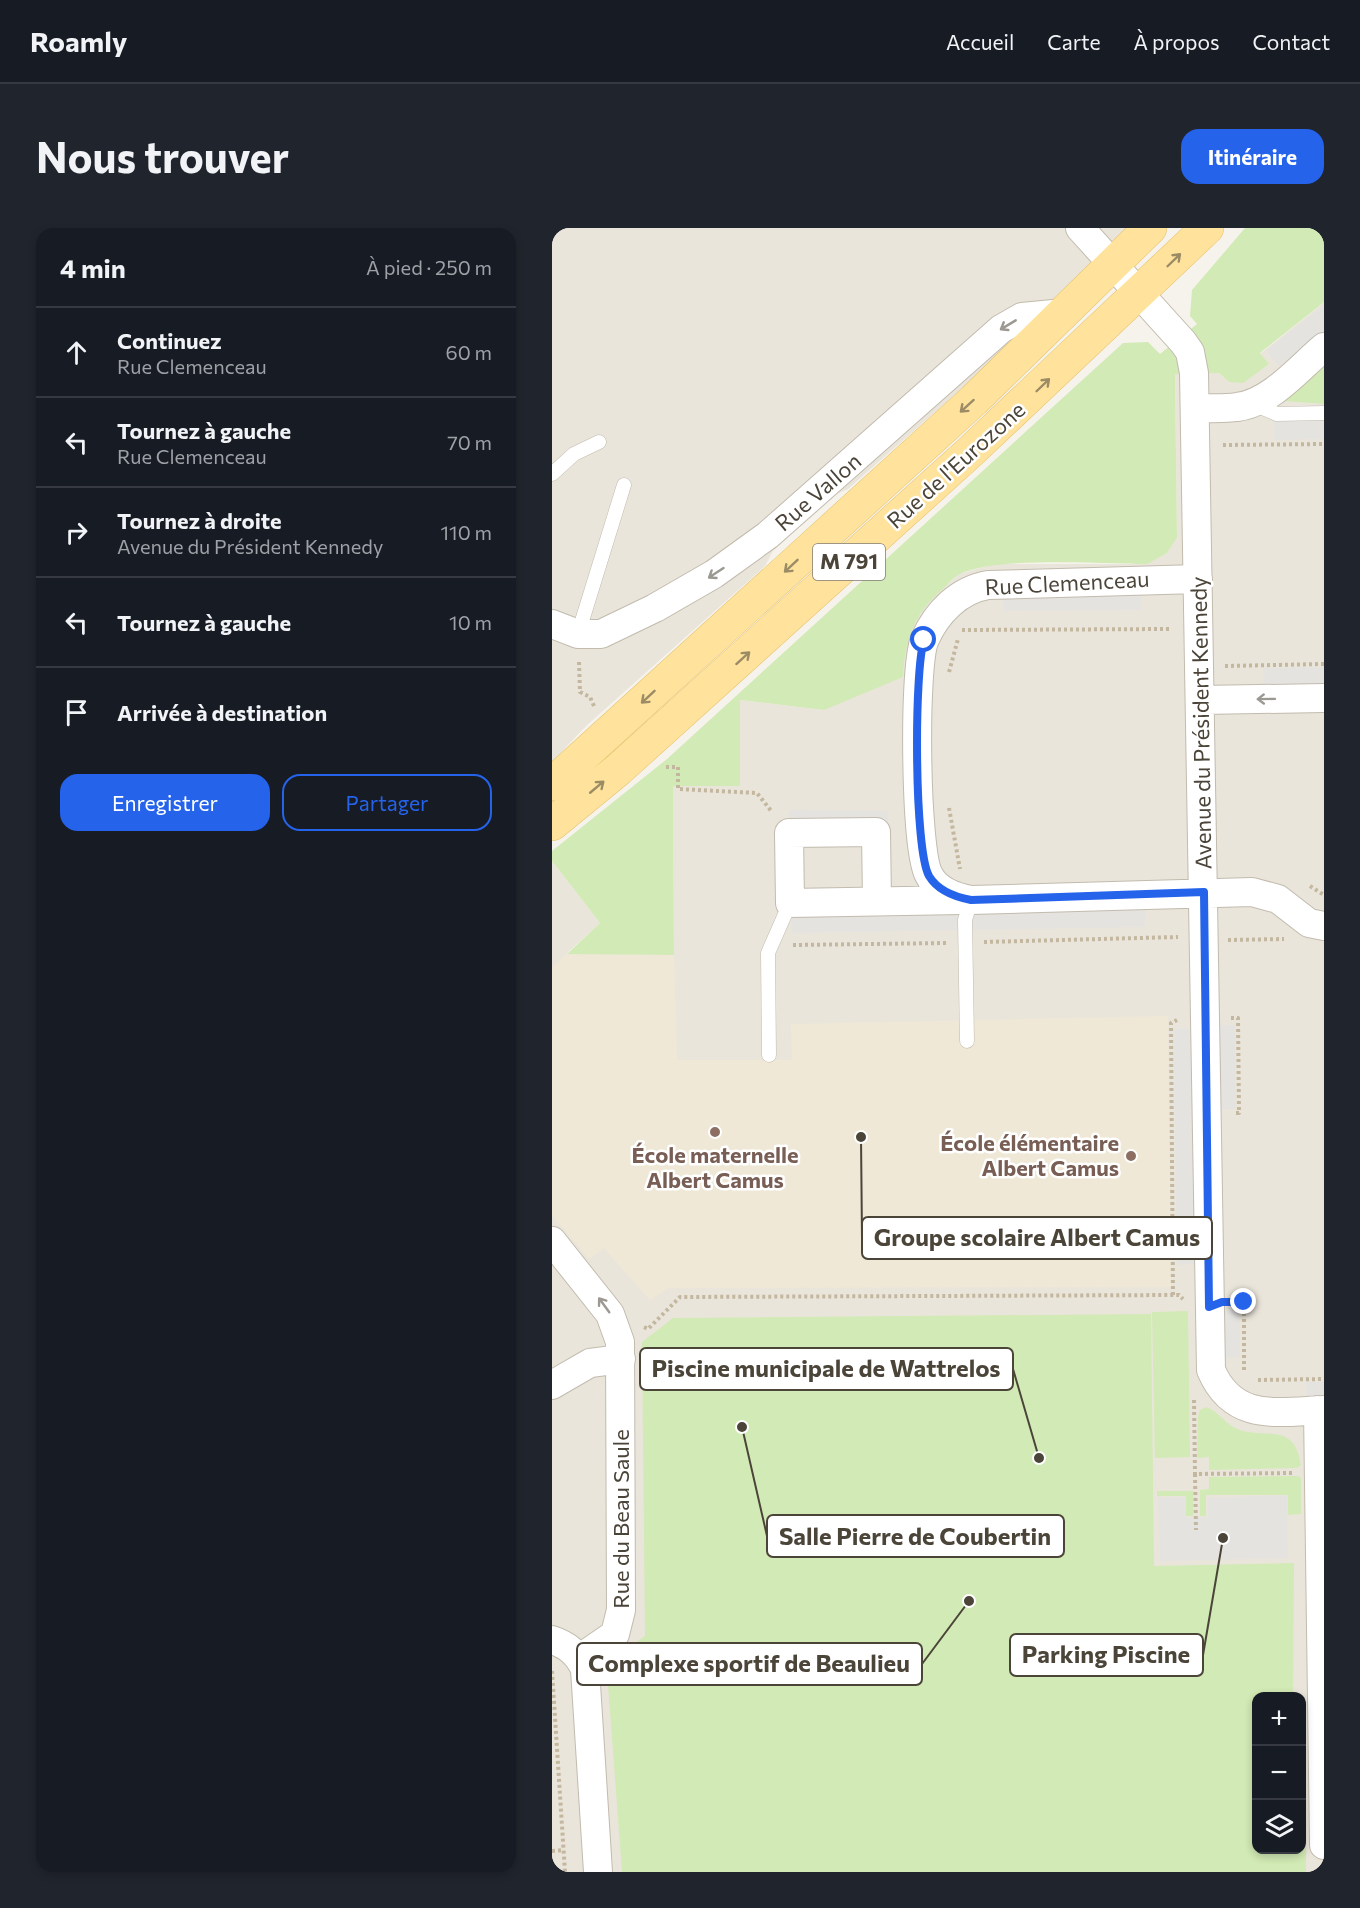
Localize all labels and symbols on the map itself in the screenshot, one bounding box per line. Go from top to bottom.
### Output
one-way arrow [1166,253,1181,268]
one-way arrow [1000,319,1017,331]
one-way arrow [1035,378,1050,392]
street label: Rue de l'Eurozone [881,396,1030,534]
one-way arrow [960,399,975,413]
street label: Rue Vallon [769,447,866,536]
road number: M 791 [813,544,885,580]
one-way arrow [784,558,799,573]
street label: Rue Clemenceau [984,565,1150,600]
one-way arrow [707,566,724,579]
street label: Avenue du Président Kennedy [1184,576,1217,870]
route start [910,626,936,652]
one-way arrow [735,651,750,665]
one-way arrow [640,690,655,704]
one-way arrow [1256,693,1276,705]
one-way arrow [589,780,604,794]
marker: École maternelle Albert Camus [708,1125,722,1139]
place label: École élémentaire Albert Camus [940,1129,1119,1181]
place label: École maternelle Albert Camus [631,1141,799,1193]
marker: École élémentaire Albert Camus [1124,1149,1138,1163]
callout: Groupe scolaire Albert Camus [862,1217,1212,1259]
text: Groupe scolaire Albert Camus [874,1222,1200,1251]
route end [1230,1288,1256,1314]
one-way arrow [597,1298,610,1314]
callout: Piscine municipale de Wattrelos [640,1348,1013,1390]
text: Piscine municipale de Wattrelos [652,1353,1001,1382]
street label: Rue du Beau Saule [607,1429,634,1609]
callout: Salle Pierre de Coubertin [767,1515,1064,1557]
text: Salle Pierre de Coubertin [779,1521,1051,1550]
callout: Parking Piscine [1010,1634,1203,1676]
text: Parking Piscine [1022,1639,1190,1668]
callout: Complexe sportif de Beaulieu [577,1643,922,1685]
text: Complexe sportif de Beaulieu [588,1648,910,1677]

